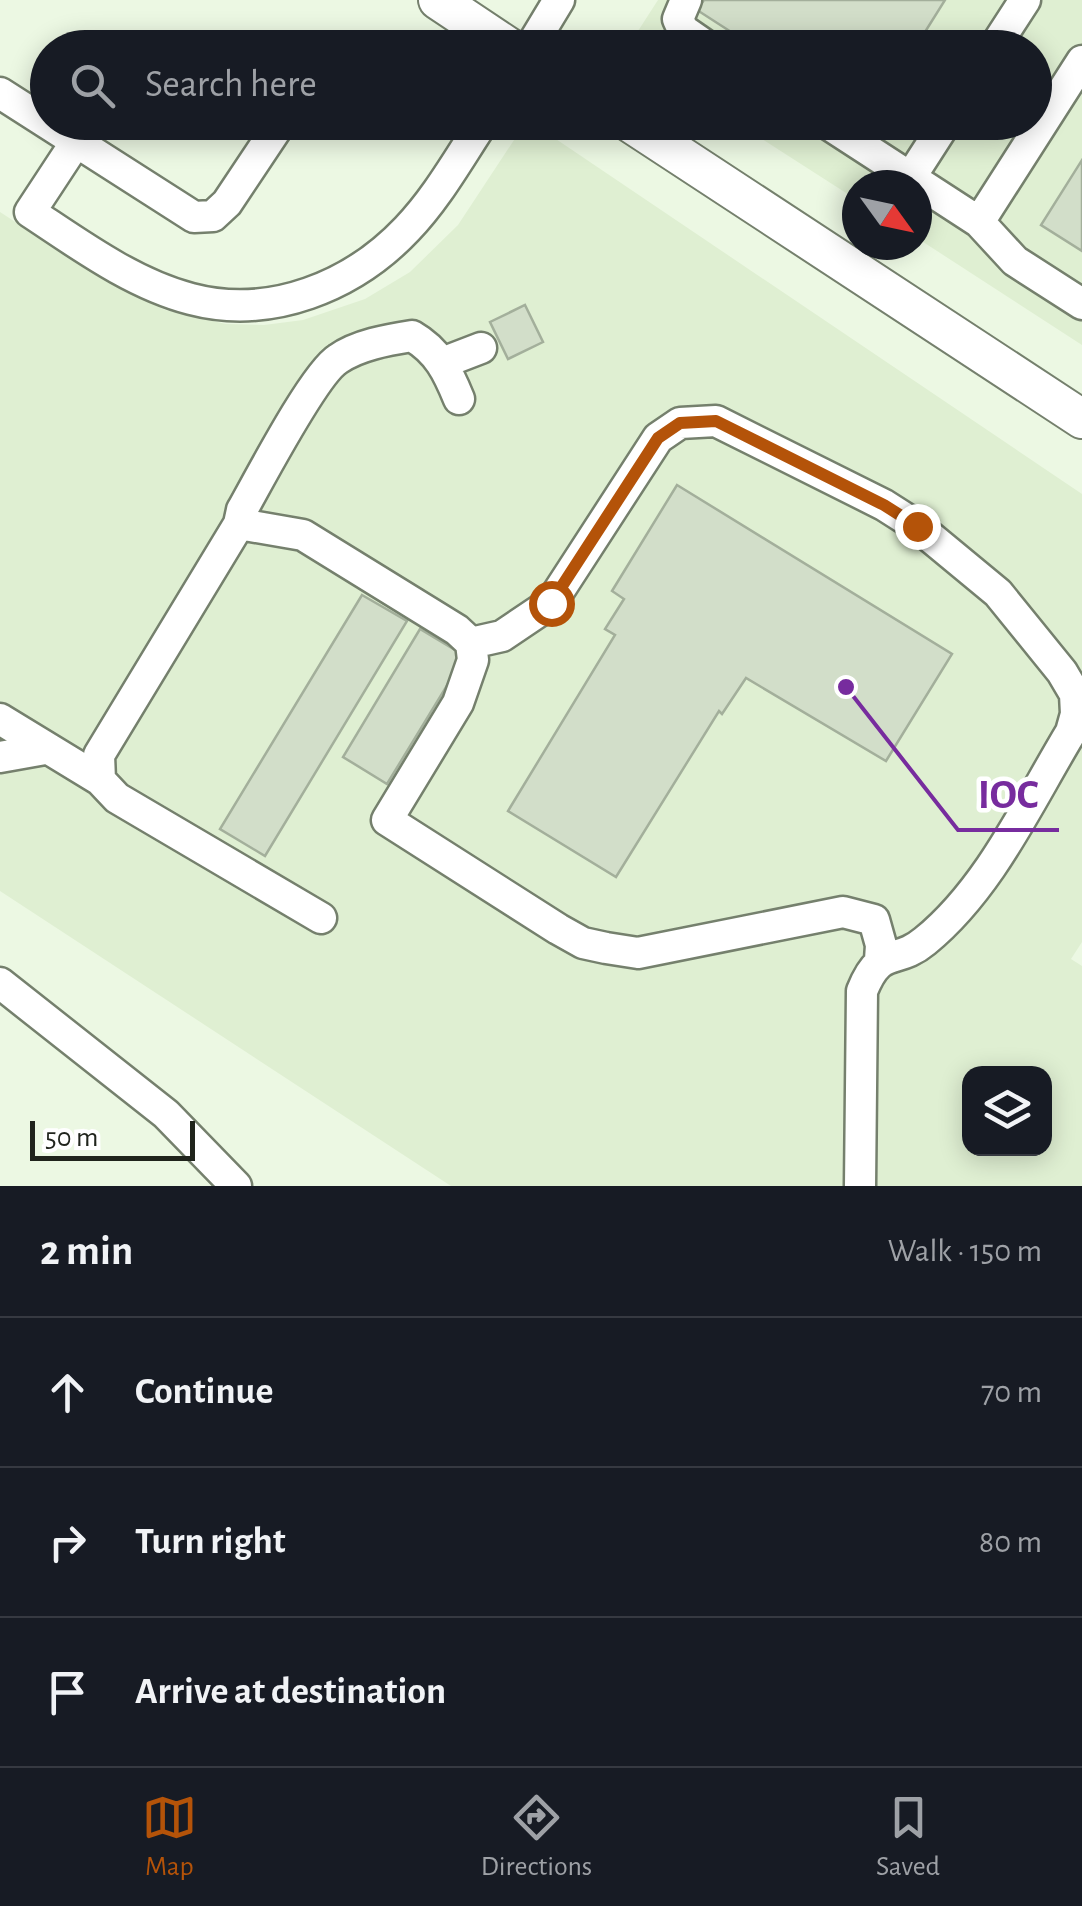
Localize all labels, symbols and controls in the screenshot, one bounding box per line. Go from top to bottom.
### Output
search box [30,30,1052,140]
icon: search [65,58,120,113]
text: Search here [145,66,317,104]
north arrow [842,170,932,260]
route end [895,504,941,550]
route start [529,581,575,627]
callout: IOC [958,758,1059,830]
text: IOC [978,774,1039,816]
map controls [962,1066,1052,1156]
button: layers [962,1066,1052,1156]
scale bar [30,1116,195,1160]
text: 50 m [45,1124,99,1152]
text: 2 min [40,1230,133,1272]
text: Walk · 150 m [888,1235,1042,1267]
icon: ahead [40,1365,95,1420]
text: Continue [135,1373,273,1411]
text: 70 m [981,1376,1042,1408]
icon: right [40,1515,95,1570]
text: Turn right [135,1523,285,1561]
text: 80 m [979,1526,1042,1558]
icon: arrive [40,1665,95,1720]
text: Arrive at destination [135,1673,446,1711]
tab: Map [142,1790,197,1884]
tab: Directions [481,1790,592,1884]
tab: Saved [876,1790,940,1884]

